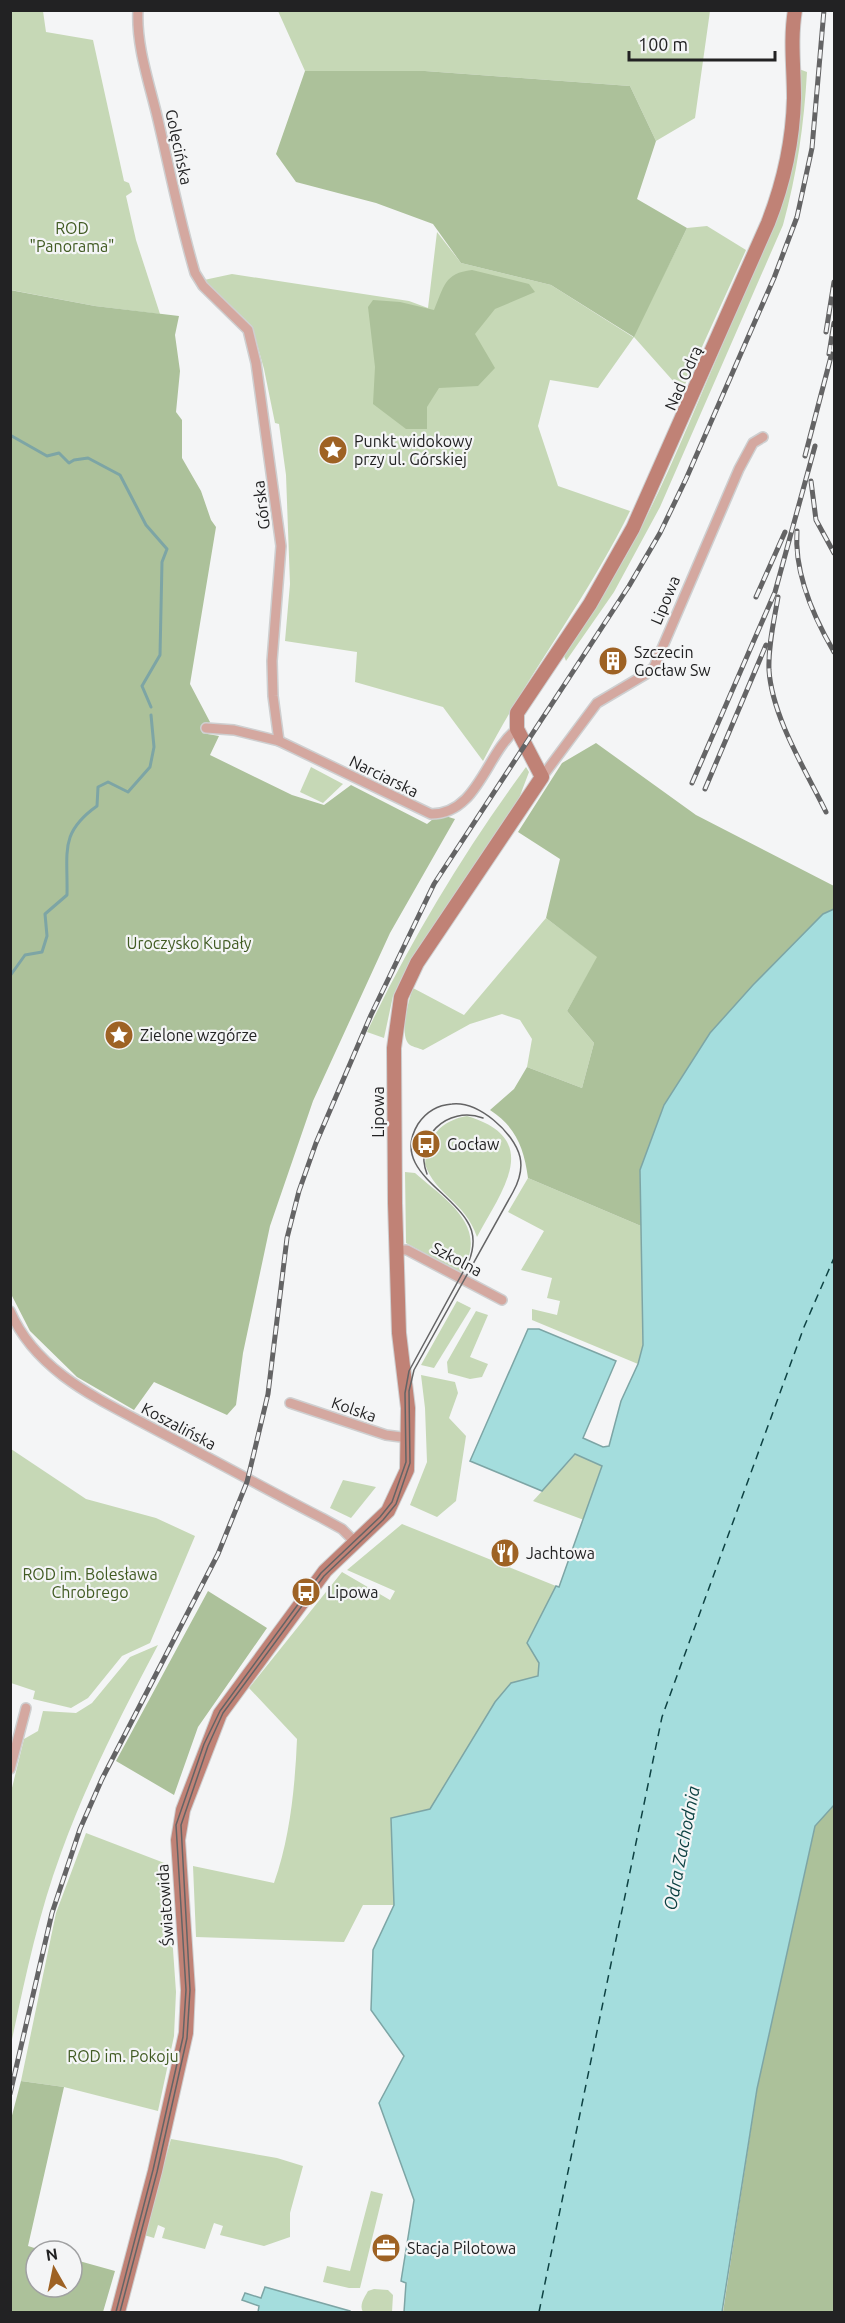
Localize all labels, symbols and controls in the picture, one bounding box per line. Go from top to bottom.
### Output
scale bar [629,24,774,62]
text: 100 m [638,34,688,54]
street label: Golęcińska [162,108,196,186]
park label: ROD "Panorama" [30,219,115,255]
street label: Nad Odrą [661,343,705,413]
place label: Punkt widokowy przy ul. Górskiej [354,432,473,468]
place icon: Punkt widokowy przy ul. Górskiej [317,434,349,466]
street label: Górska [249,479,273,531]
street label: Lipowa [647,573,683,627]
place label: Szczecin Gocław Sw [634,643,711,679]
building icon: Szczecin Gocław Sw [597,645,629,677]
street label: Narciarska [347,752,421,800]
park label: Uroczysko Kupały [127,934,252,952]
place icon: Zielone wzgórze [103,1019,135,1051]
place label: Zielone wzgórze [140,1026,257,1044]
street label: Lipowa [369,1086,387,1138]
bus stop icon: Gocław [410,1128,442,1160]
place label: Gocław [447,1135,500,1153]
street label: Szkolna [429,1238,485,1280]
street label: Kolska [329,1393,379,1425]
street label: Koszalińska [139,1399,219,1453]
restaurant icon: Jachtowa [489,1537,521,1569]
place label: Jachtowa [526,1544,595,1562]
park label: ROD im. Bolesława Chrobrego [22,1565,158,1601]
bus stop icon: Lipowa [290,1576,322,1608]
place label: Lipowa [327,1583,378,1601]
water label: Odra Zachodnia [659,1784,703,1912]
street label: Światowida [152,1863,177,1947]
park label: ROD im. Pokoju [67,2047,179,2065]
office icon: Stacja Pilotowa [370,2232,402,2264]
north arrow [24,2239,84,2299]
place label: Stacja Pilotowa [407,2239,516,2257]
text: N [44,2244,59,2264]

